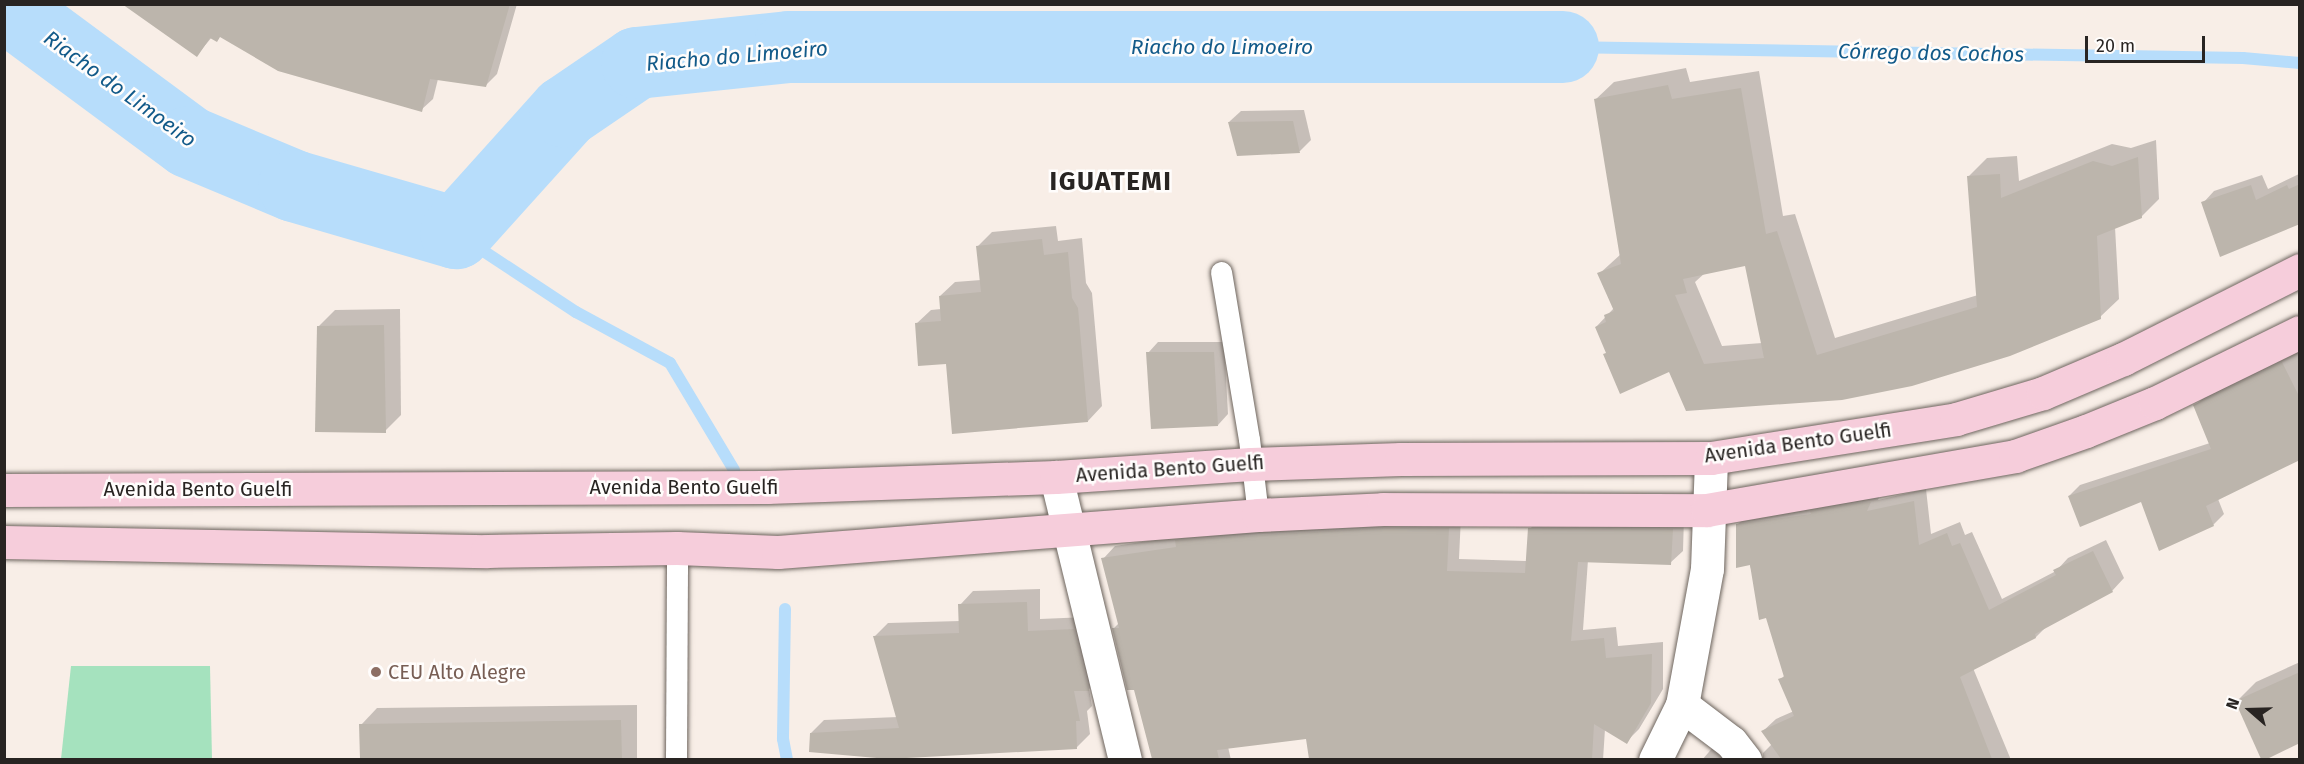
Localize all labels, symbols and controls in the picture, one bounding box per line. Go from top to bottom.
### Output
scale bar [2088,24,2208,62]
water label: Riacho do Limoeiro [39,25,201,153]
water label: Riacho do Limoeiro [1131,34,1313,60]
text: 20 m [2096,35,2135,57]
water label: Riacho do Limoeiro [645,36,829,76]
water label: Córrego dos Cochos [1838,39,2024,67]
district label: IGUATEMI [1050,166,1172,198]
street label: Avenida Bento Guelfi [1703,418,1893,468]
street label: Avenida Bento Guelfi [1075,450,1265,488]
street label: Avenida Bento Guelfi [590,475,778,499]
street label: Avenida Bento Guelfi [104,477,292,501]
place label: CEU Alto Alegre [388,660,526,684]
marker: CEU Alto Alegre [369,665,383,679]
north arrow [2220,680,2280,740]
text: N [2222,695,2243,712]

